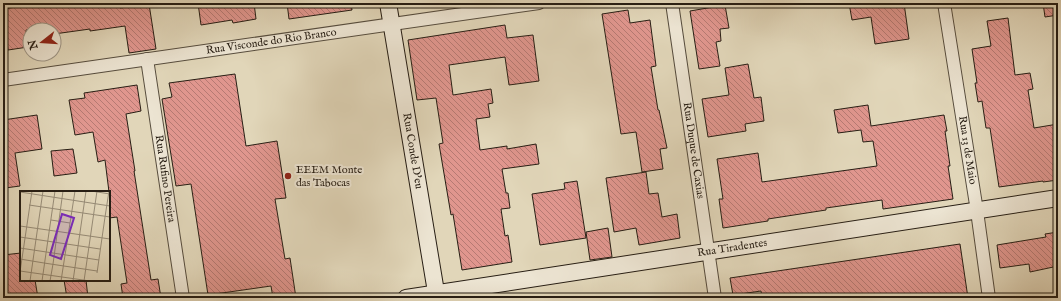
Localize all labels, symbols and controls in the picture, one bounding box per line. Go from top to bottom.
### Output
north arrow [22,22,62,62]
street label: Rua Visconde do Rio Branco [205,25,337,58]
text: N [25,38,42,52]
street label: Rua Duque de Caxias [680,101,707,200]
street label: Rua Conde D'eu [399,112,426,190]
street label: Rua 13 de Maio [955,115,980,185]
street label: Rua Rufino Pereira [152,134,179,223]
place label: EEEM Monte das Tabocas [296,163,362,190]
marker: EEEM Monte das Tabocas [283,171,293,181]
inset map [20,191,110,281]
street label: Rua Tiradentes [696,236,768,260]

